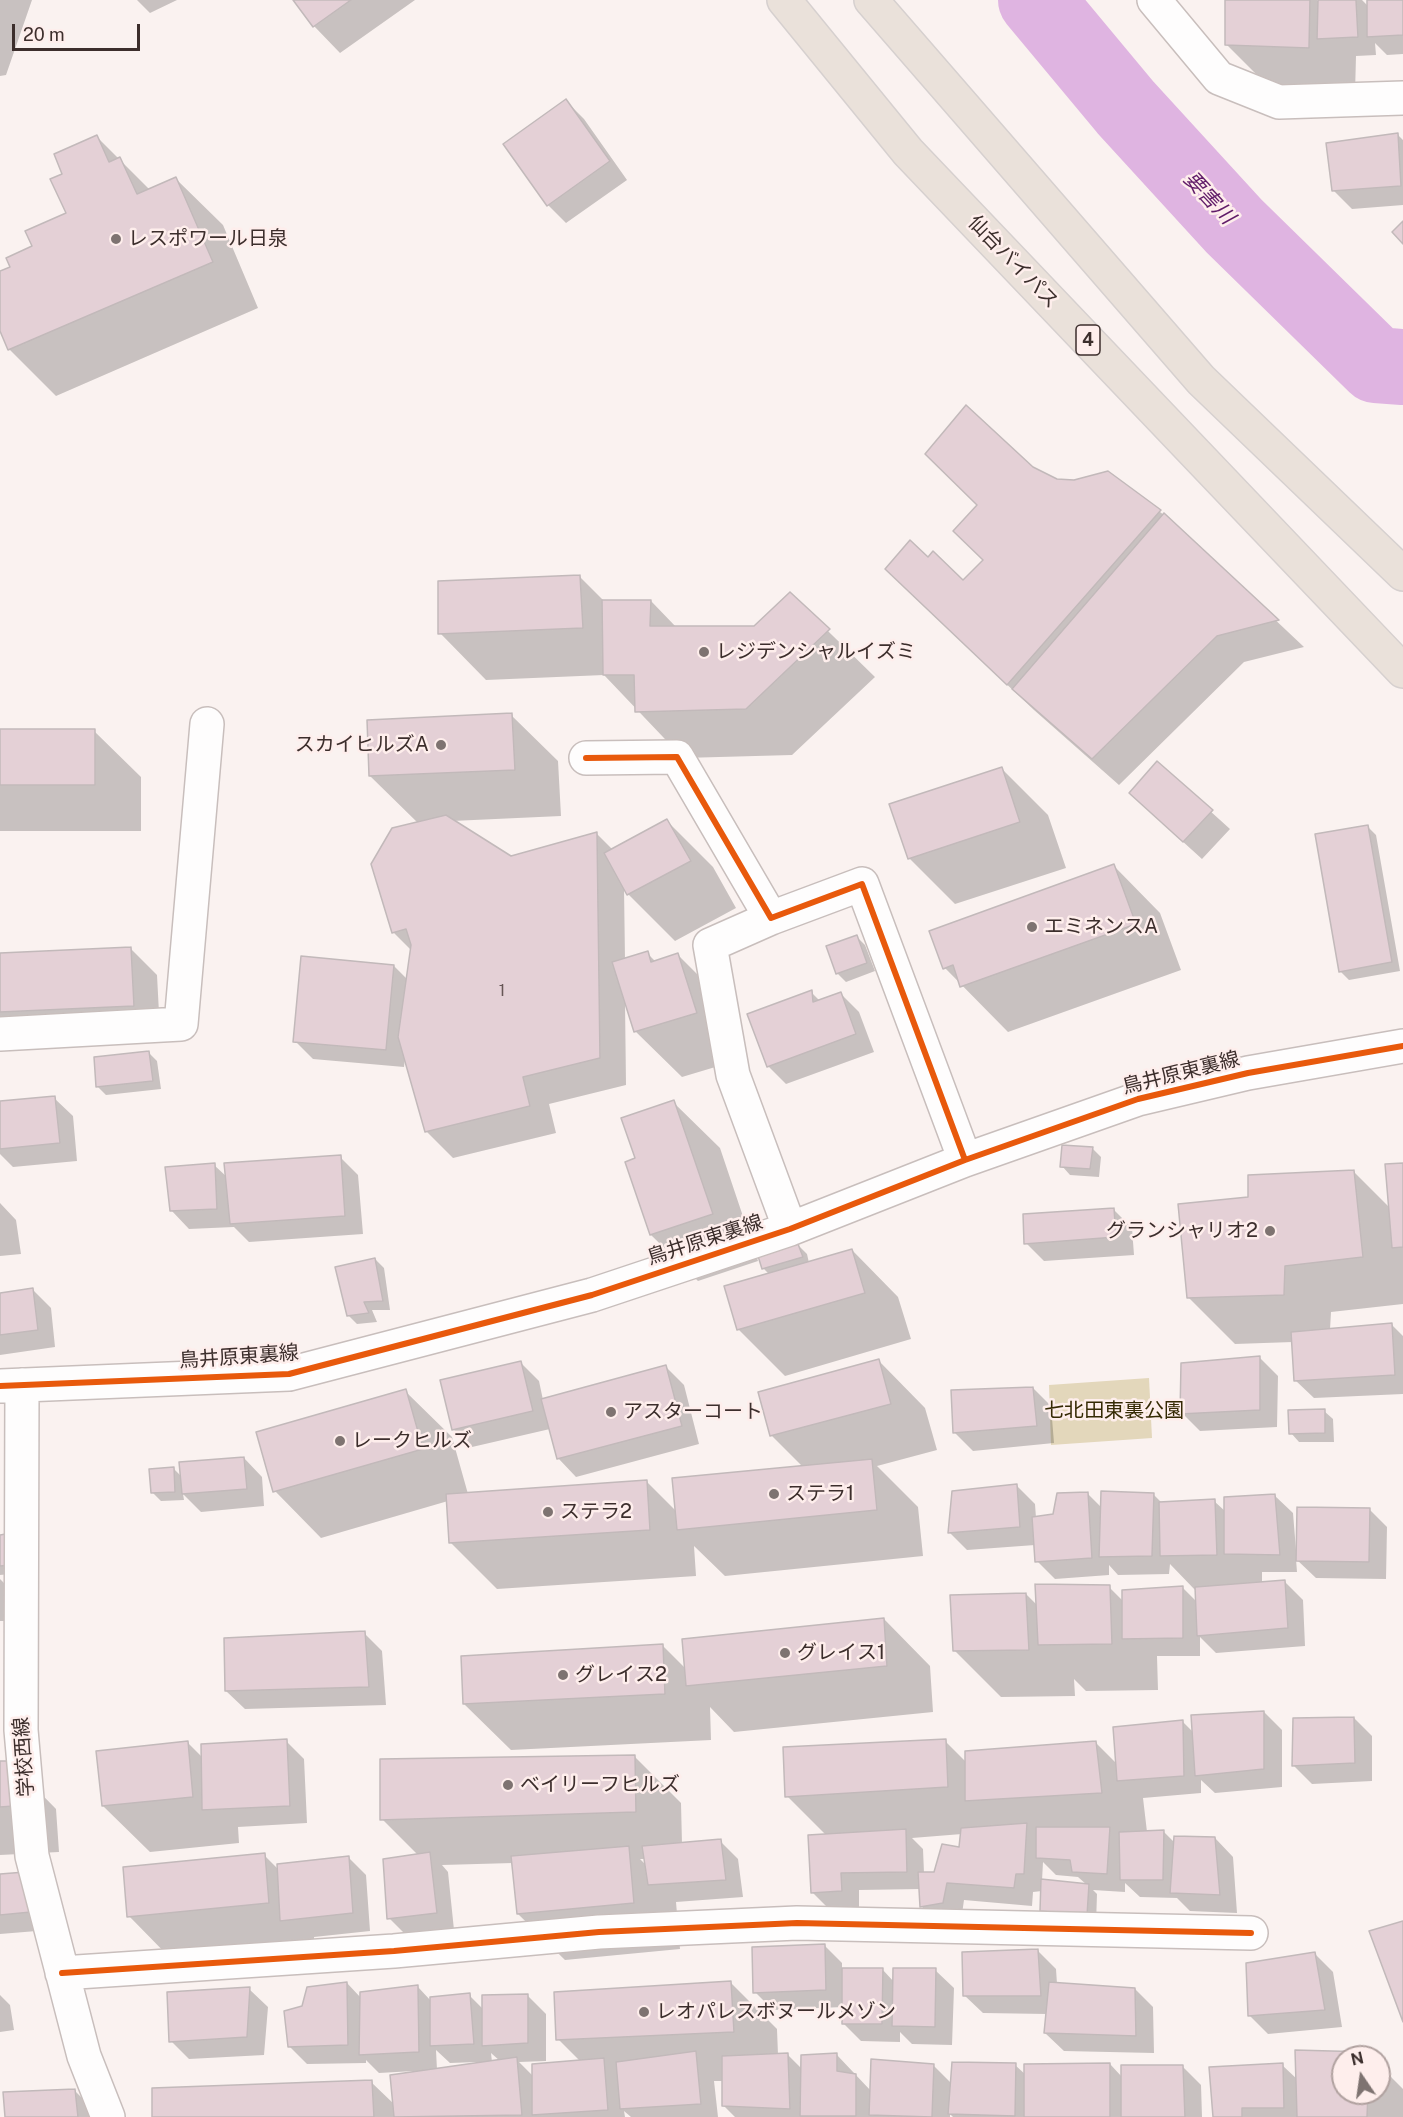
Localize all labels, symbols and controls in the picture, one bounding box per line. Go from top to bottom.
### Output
scale bar [15,12,142,50]
text: 20 m [23,24,65,45]
water label: 要害川 [1178,166,1240,230]
street label: 仙台バイパス [963,211,1063,313]
place label: レスポワール日泉 [128,227,288,251]
marker: レスポワール日泉 [109,232,123,246]
road number: 4 [1076,325,1100,355]
place label: レジデンシャルイズミ [716,640,916,664]
marker: レジデンシャルイズミ [697,645,711,659]
place label: スカイヒルズA [295,733,429,757]
marker: スカイヒルズA [434,738,448,752]
place label: エミネンスA [1044,915,1158,939]
marker: エミネンスA [1025,920,1039,934]
house number: 1 [499,981,505,1001]
street label: 鳥井原東裏線 [1120,1047,1242,1099]
street label: 鳥井原東裏線 [644,1210,766,1270]
place label: グランシャリオ2 [1106,1219,1258,1243]
marker: グランシャリオ2 [1263,1224,1277,1238]
street label: 鳥井原東裏線 [178,1341,300,1373]
park label: 七北田東裏公園 [1044,1399,1184,1423]
place label: アスターコート [623,1400,763,1424]
marker: アスターコート [604,1405,618,1419]
place label: レークヒルズ [352,1429,472,1453]
marker: レークヒルズ [333,1434,347,1448]
place label: ステラ1 [786,1482,854,1506]
marker: ステラ1 [767,1487,781,1501]
place label: ステラ2 [560,1500,632,1524]
marker: ステラ2 [541,1505,555,1519]
place label: グレイス1 [797,1641,885,1665]
marker: グレイス1 [778,1646,792,1660]
place label: グレイス2 [575,1663,667,1687]
marker: グレイス2 [556,1668,570,1682]
street label: 学校西線 [9,1716,39,1798]
place label: ベイリーフヒルズ [520,1773,680,1797]
marker: ベイリーフヒルズ [501,1778,515,1792]
place label: レオパレスボヌールメゾン [656,2000,896,2024]
marker: レオパレスボヌールメゾン [637,2005,651,2019]
north arrow [1331,2045,1391,2105]
text: N [1349,2048,1366,2070]

